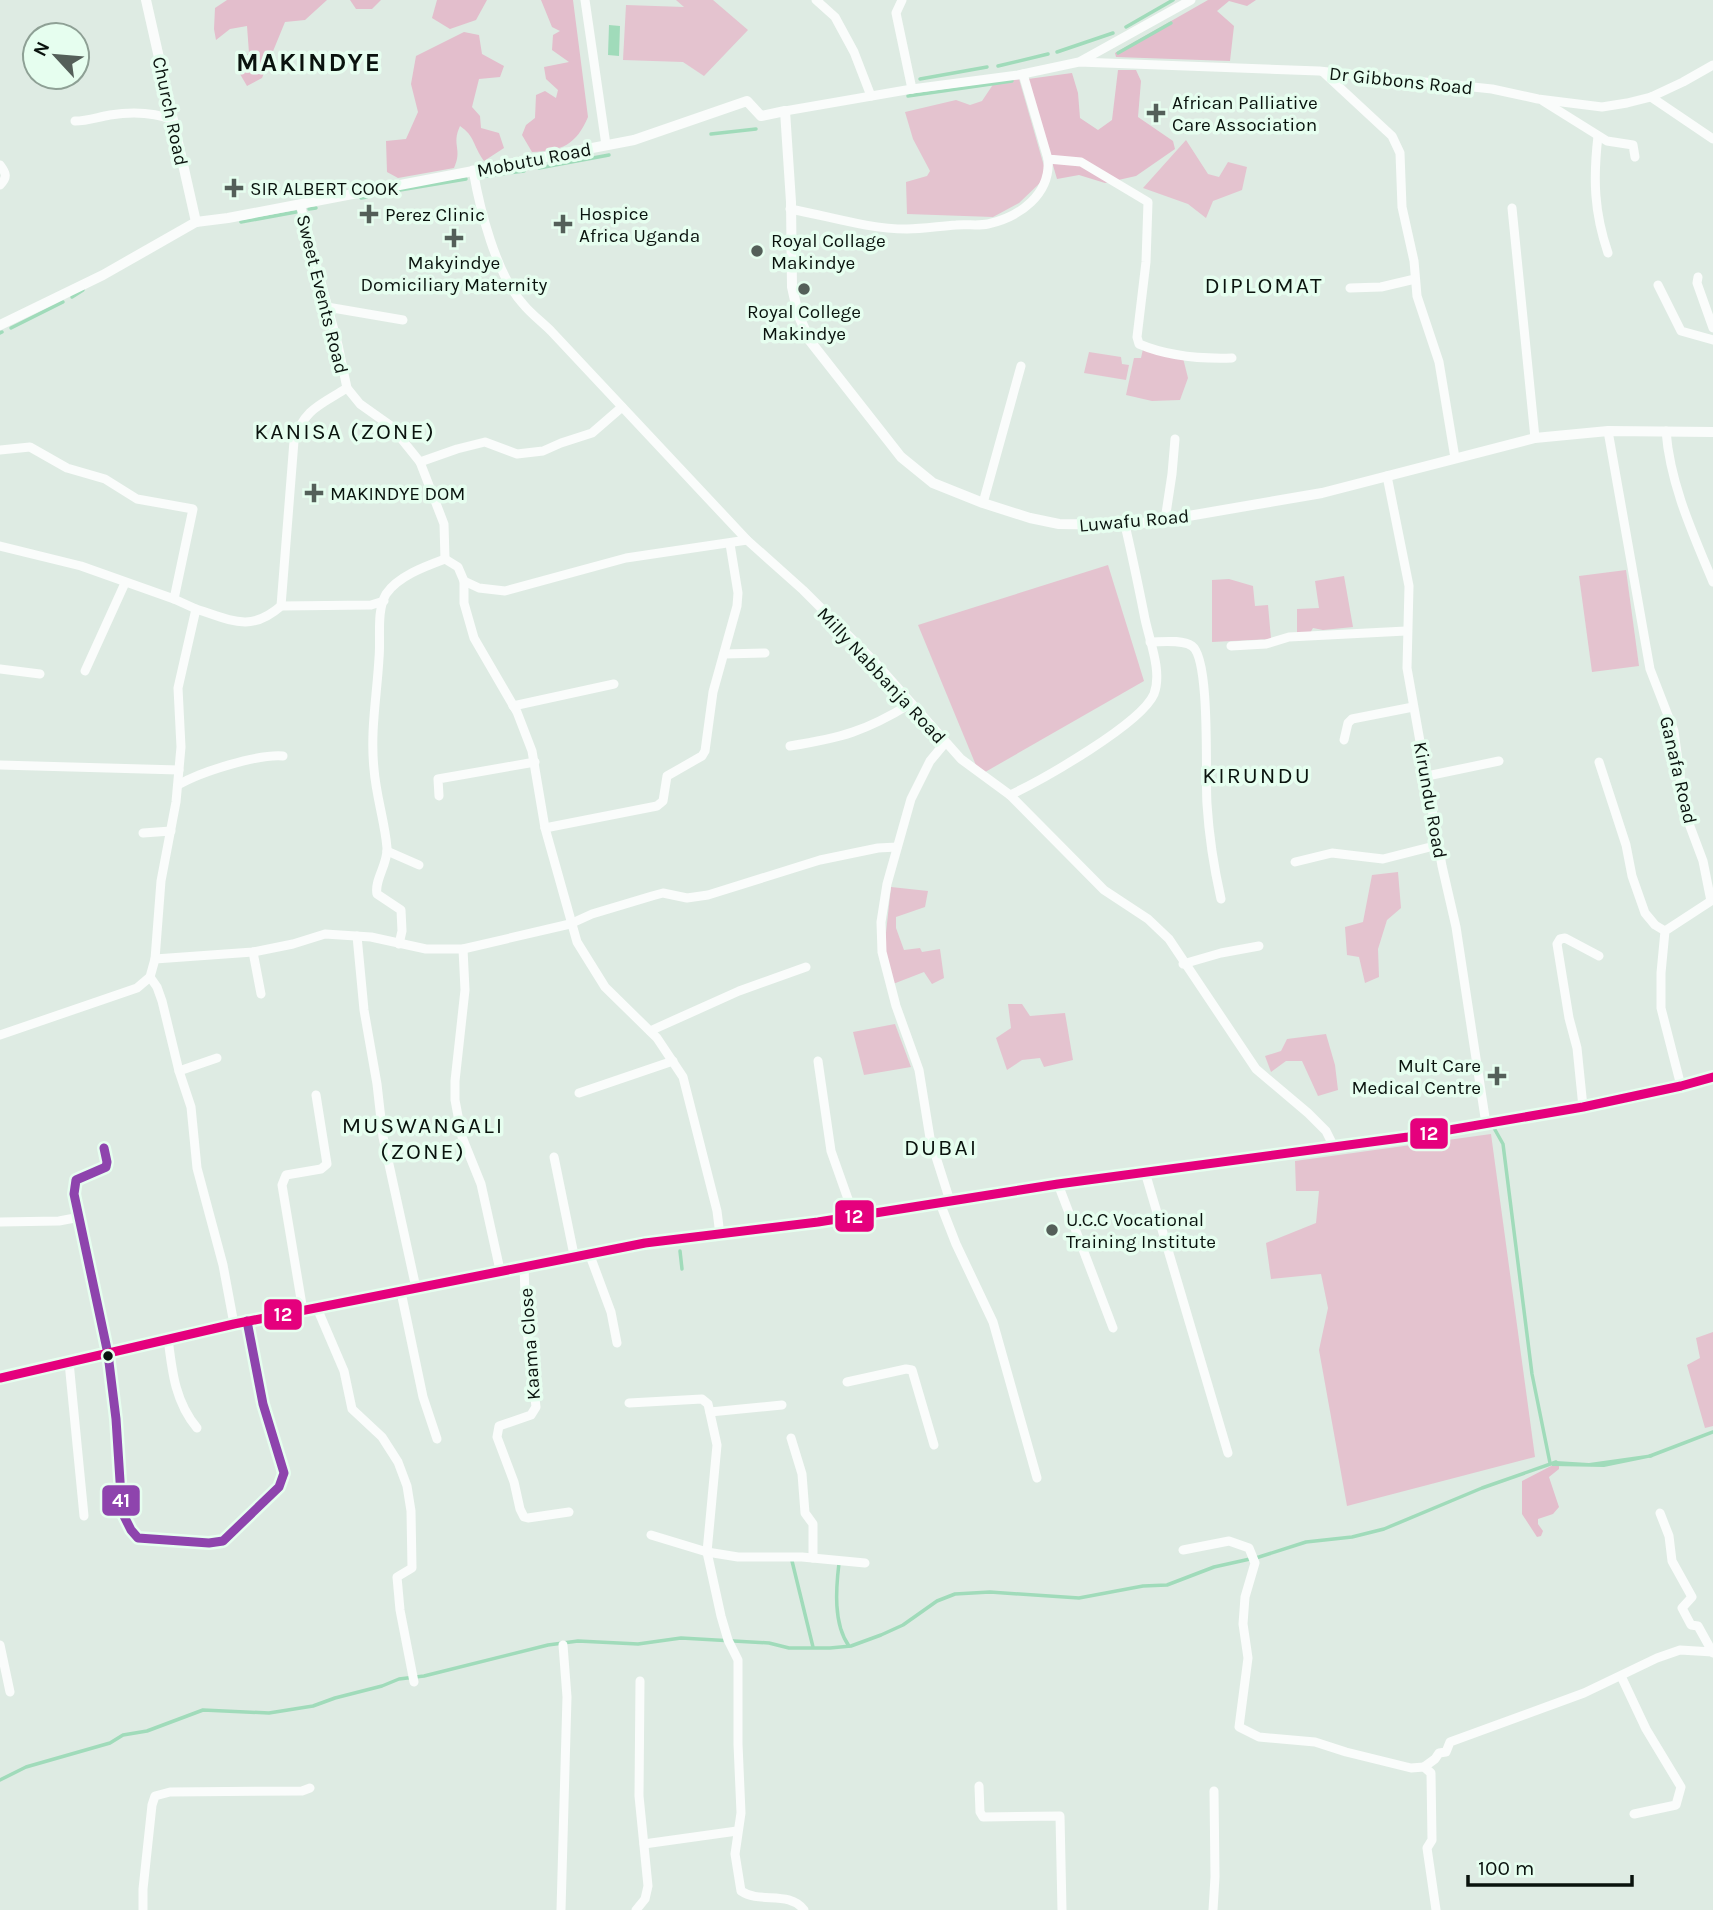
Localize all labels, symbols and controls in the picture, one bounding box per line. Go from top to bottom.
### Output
north arrow [21,21,91,91]
text: N [29,38,54,60]
district label: MAKINDYE [236,47,382,78]
street label: Church Road [148,55,192,168]
street label: Dr Gibbons Road [1328,63,1474,99]
place label: African Palliative Care Association [1172,92,1318,136]
marker: African Palliative Care Association [1146,103,1166,123]
street label: Mobutu Road [475,138,593,182]
marker: SIR ALBERT COOK [224,178,244,198]
place label: SIR ALBERT COOK [250,178,399,200]
place label: Hospice Africa Uganda [579,203,700,247]
marker: Perez Clinic [359,204,379,224]
place label: Perez Clinic [385,204,485,226]
street label: Sweet Events Road [292,212,352,376]
marker: Hospice Africa Uganda [553,214,573,234]
marker: Makyindye Domiciliary Maternity [444,228,464,248]
place label: Royal Collage Makindye [771,230,886,274]
marker: Royal Collage Makindye [749,243,765,259]
place label: Makyindye Domiciliary Maternity [361,252,548,296]
district label: DIPLOMAT [1204,272,1324,299]
marker: Royal College Makindye [796,281,812,297]
place label: Royal College Makindye [747,301,861,345]
district label: KANISA (ZONE) [254,418,436,445]
marker: MAKINDYE DOM [304,483,324,503]
place label: MAKINDYE DOM [330,483,465,505]
street label: Luwafu Road [1078,505,1190,537]
street label: Milly Nabbanja Road [812,603,950,748]
street label: Ganafa Road [1655,714,1701,826]
street label: Kirundu Road [1409,740,1451,860]
district label: KIRUNDU [1202,762,1312,789]
place label: Mult Care Medical Centre [1351,1055,1481,1099]
marker: Mult Care Medical Centre [1487,1066,1507,1086]
district label: MUSWANGALI (ZONE) [342,1112,504,1165]
line badge: 12 [1409,1117,1449,1150]
text: 12 [1420,1123,1438,1145]
district label: DUBAI [904,1134,978,1161]
line badge: 12 [834,1199,875,1233]
text: 12 [845,1206,863,1228]
place label: U.C.C Vocational Training Institute [1066,1209,1216,1253]
marker: U.C.C Vocational Training Institute [1044,1222,1060,1238]
street label: Kaama Close [515,1287,545,1401]
line badge: 12 [263,1298,303,1331]
text: 12 [274,1304,292,1326]
unlabelled marker [101,1349,115,1363]
line badge: 41 [101,1484,141,1517]
text: 41 [112,1490,130,1512]
scale bar [1468,1843,1632,1887]
text: 100 m [1478,1856,1535,1880]

